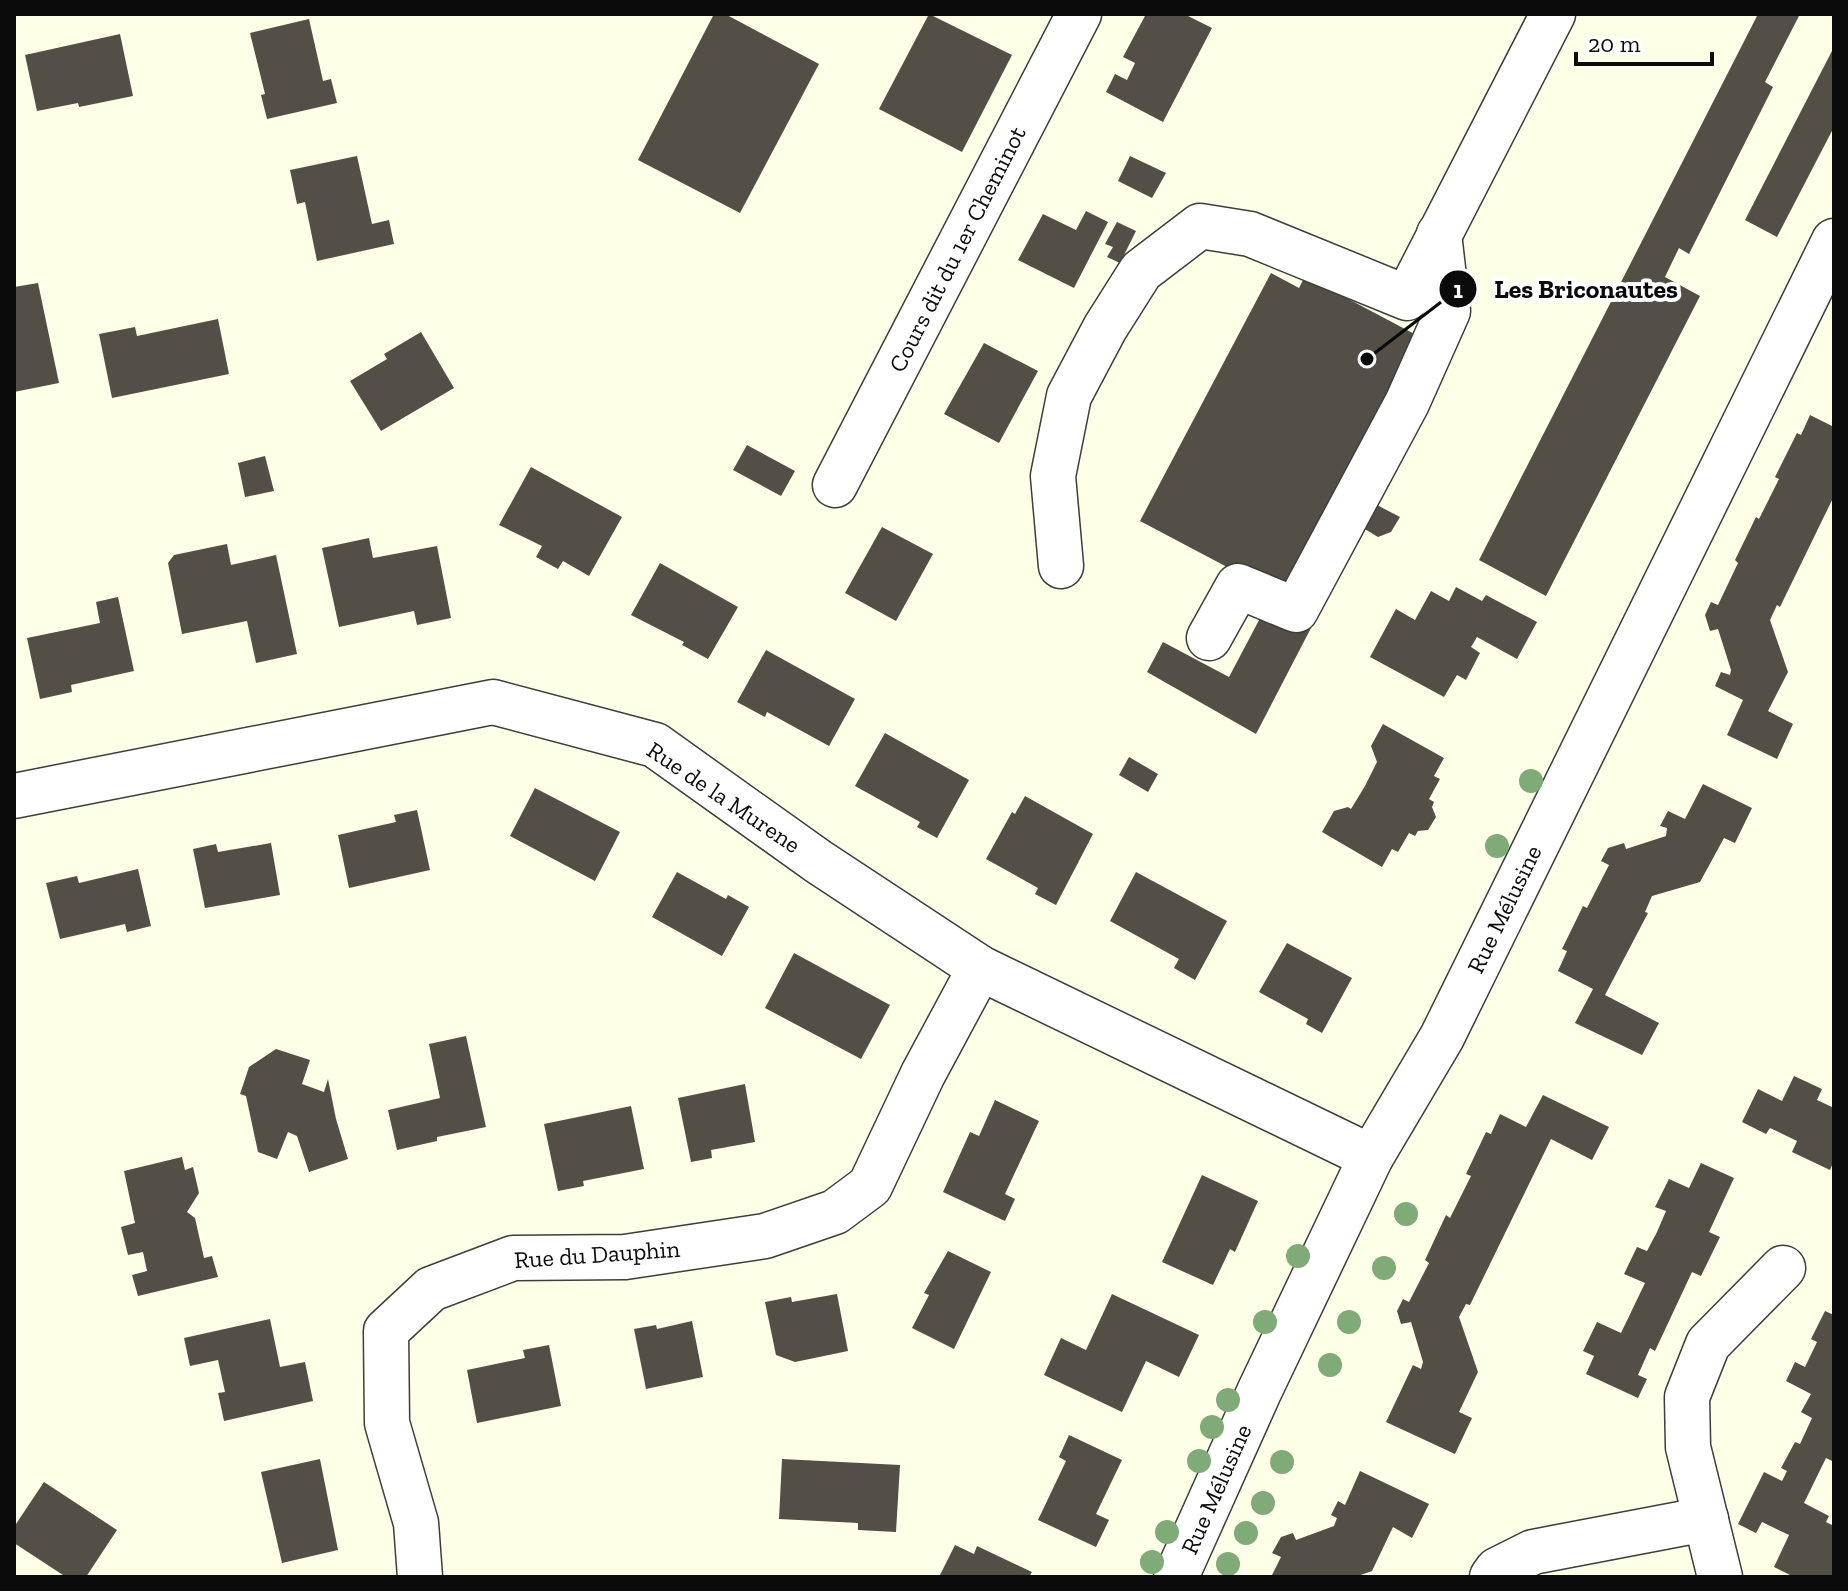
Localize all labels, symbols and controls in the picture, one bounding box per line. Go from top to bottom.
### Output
scale bar [1576,16,1712,66]
text: 20 m [1588,29,1641,58]
street label: Cours dit du 1er Cheminot [882,121,1032,377]
callout: Les Briconautes [1438,264,1693,314]
text: Les Briconautes [1494,273,1678,305]
text: 1 [1453,275,1463,304]
street label: Rue de la Murene [642,735,806,859]
street label: Rue Mélusine [1460,840,1548,978]
street label: Rue du Dauphin [513,1234,681,1274]
street label: Rue Mélusine [1174,1420,1258,1558]

